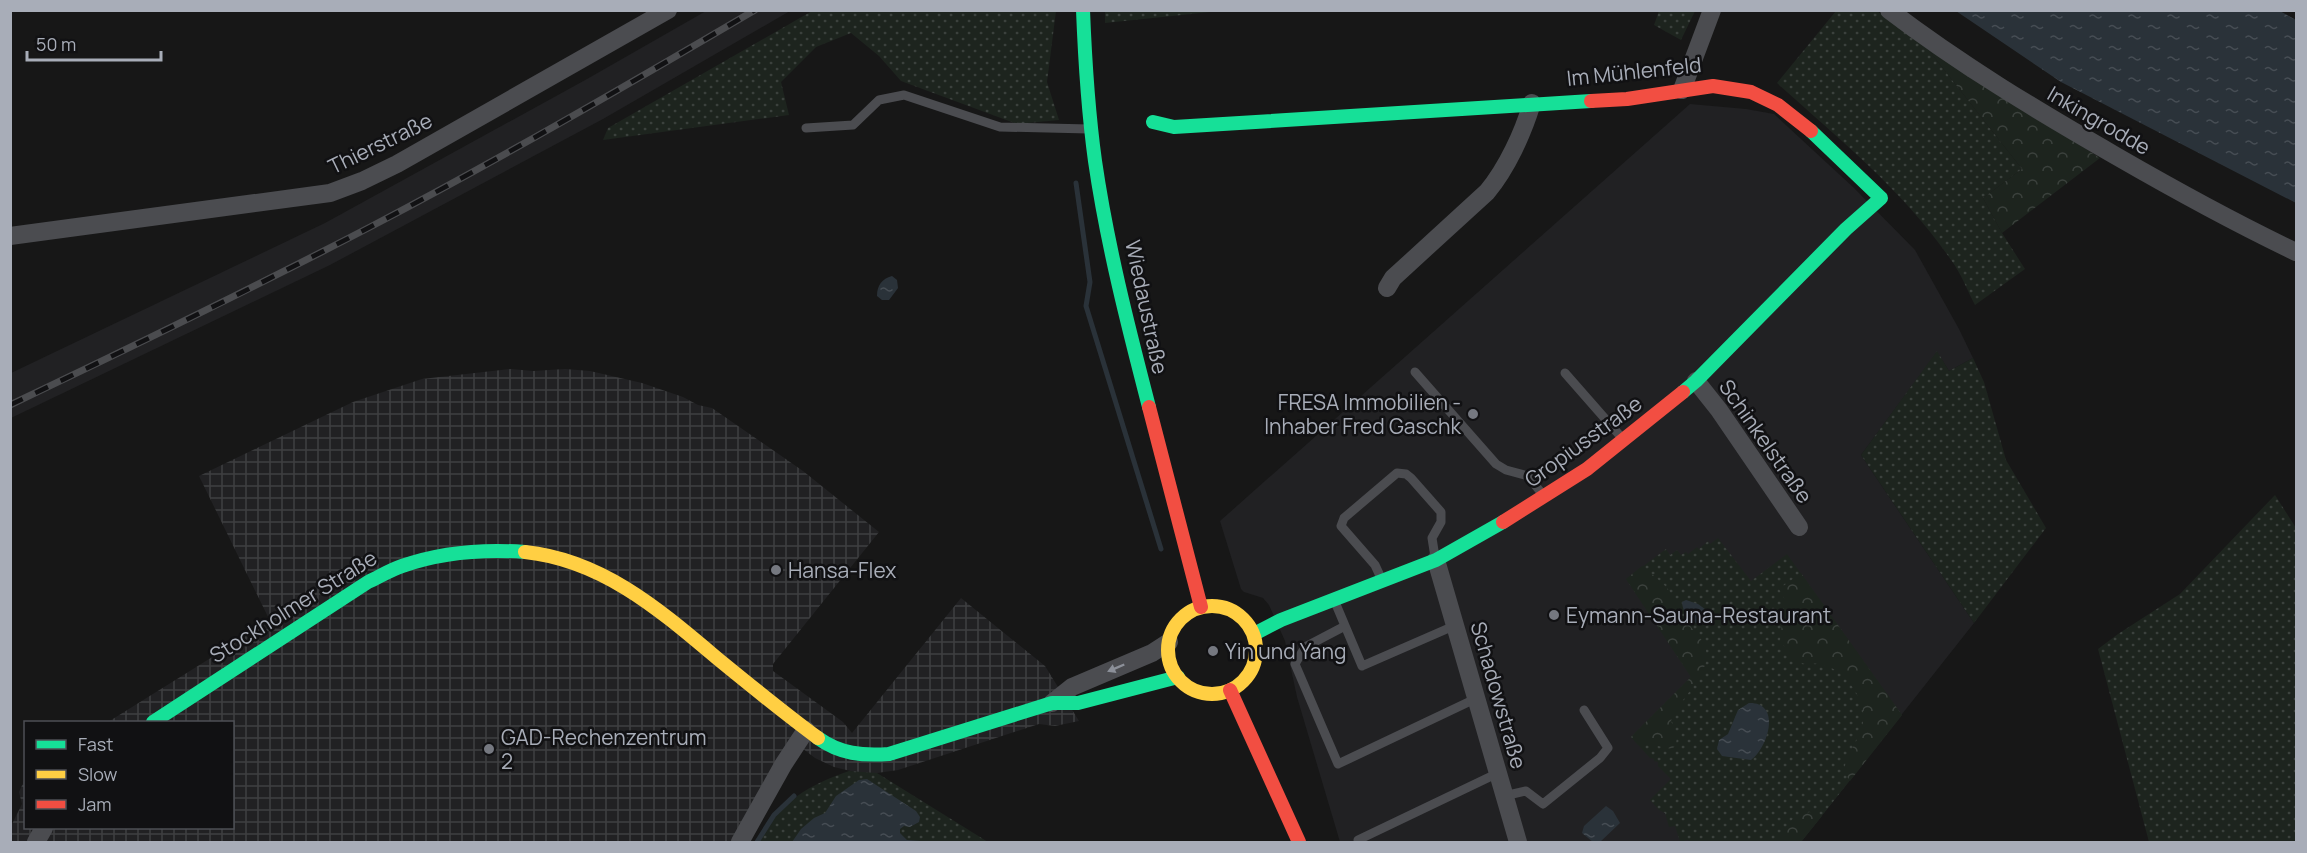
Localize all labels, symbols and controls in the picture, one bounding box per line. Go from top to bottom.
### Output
scale bar [27,24,160,62]
text: 50 m [36,32,76,56]
street label: Im Mühlenfeld [1565,50,1703,92]
street label: Inkingrodde [2042,79,2156,161]
street label: Thierstraße [323,106,437,180]
street label: Wiedaustraße [1119,238,1175,376]
street label: Schinkelstraße [1713,374,1819,508]
place label: FRESA Immobilien - Inhaber Fred Gaschk [1264,388,1462,440]
street label: Gropiusstraße [1519,389,1647,493]
marker: FRESA Immobilien - Inhaber Fred Gaschk [1466,407,1480,421]
street label: Stockholmer Straße [204,543,382,669]
place label: Hansa-Flex [788,556,896,584]
marker: Hansa-Flex [769,563,783,577]
place label: Eymann-Sauna-Restaurant [1566,601,1831,629]
marker: Eymann-Sauna-Restaurant [1547,608,1561,622]
street label: Schadowstraße [1465,618,1533,772]
place label: Yin und Yang [1225,637,1346,665]
marker: Yin und Yang [1206,644,1220,658]
one-way arrow [1107,663,1125,673]
legend [24,721,234,829]
place label: GAD-Rechenzentrum 2 [501,723,707,775]
text: Fast [78,732,113,756]
marker: GAD-Rechenzentrum 2 [482,742,496,756]
text: Slow [78,762,118,786]
text: Jam [78,792,112,816]

